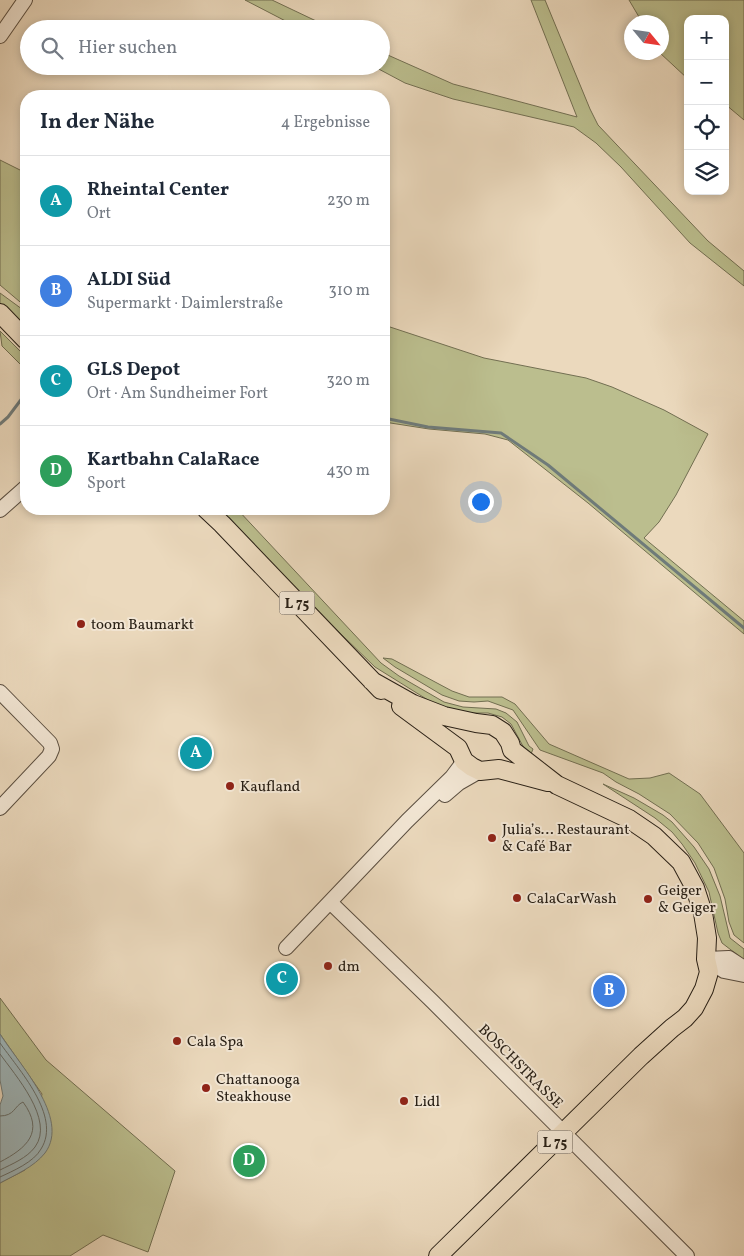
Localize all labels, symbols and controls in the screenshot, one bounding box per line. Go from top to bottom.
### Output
north arrow [624,15,669,60]
map controls [684,15,729,195]
button: + [684,15,729,60]
search box [20,20,390,75]
icon: search [38,34,66,62]
text: Hier suchen [78,35,177,61]
button: − [684,60,729,105]
button: locate [684,105,729,150]
text: In der Nähe [40,108,155,137]
text: 4 Ergebnisse [281,112,370,134]
button: layers [684,150,729,195]
text: Rheintal Center [87,177,229,203]
text: A [50,190,62,212]
text: 230 m [327,190,370,212]
text: Ort [87,203,111,225]
text: ALDI Süd [87,267,171,293]
text: B [51,280,61,302]
text: 310 m [329,280,370,302]
text: Supermarkt · Daimlerstraße [87,293,283,315]
text: GLS Depot [87,357,180,383]
text: C [51,370,61,392]
text: 320 m [326,370,370,392]
text: Ort · Am Sundheimer Fort [87,383,268,405]
text: Kartbahn CalaRace [87,447,259,473]
text: D [50,460,62,482]
text: 430 m [326,460,370,482]
text: Sport [87,473,126,495]
your location [468,489,494,515]
road number: L 75 [280,592,314,614]
place label: toom Baumarkt [91,615,194,636]
marker: toom Baumarkt [75,618,87,630]
pin: A [180,734,212,772]
place label: Kaufland [240,777,300,798]
marker: Kaufland [224,780,236,792]
place label: Julia’s… Restaurant & Café Bar [502,820,629,858]
marker: Julia’s… Restaurant & Café Bar [486,832,498,844]
place label: Geiger & Geiger [658,881,716,919]
place label: CalaCarWash [527,889,617,910]
marker: CalaCarWash [511,892,523,904]
marker: Geiger & Geiger [642,893,654,905]
place label: dm [338,957,360,978]
pin: C [266,960,298,998]
marker: dm [322,960,334,972]
pin: B [593,972,625,1010]
street label: BOSCHSTRASSE [473,1020,567,1114]
place label: Cala Spa [187,1032,244,1053]
marker: Cala Spa [171,1035,183,1047]
place label: Chattanooga Steakhouse [216,1070,300,1108]
marker: Chattanooga Steakhouse [200,1082,212,1094]
place label: Lidl [414,1092,440,1113]
marker: Lidl [398,1095,410,1107]
road number: L 75 [538,1130,572,1154]
pin: D [233,1142,265,1180]

